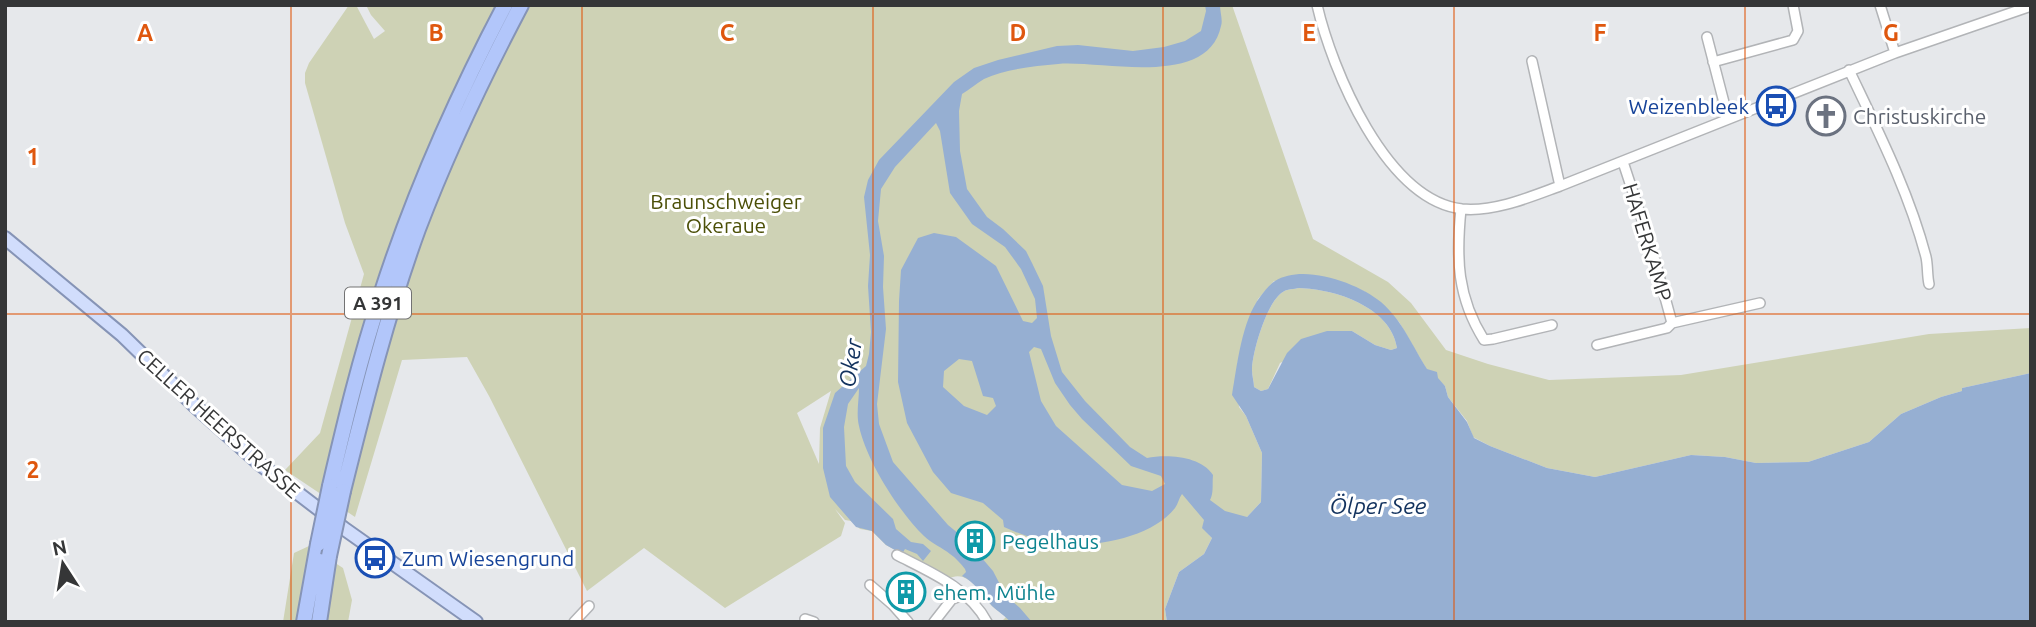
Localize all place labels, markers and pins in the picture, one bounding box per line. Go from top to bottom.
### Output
bus stop icon: Weizenbleek [1755,85,1797,127]
place label: Weizenbleek [1629,94,1749,118]
church icon: Christuskirche [1805,95,1847,137]
place label: Christuskirche [1853,104,1986,128]
building icon: Pegelhaus [954,520,996,562]
place label: Pegelhaus [1002,529,1099,553]
bus stop icon: Zum Wiesengrund [354,537,396,579]
place label: Zum Wiesengrund [402,546,574,570]
building icon: ehem. Mühle [885,571,927,613]
place label: ehem. Mühle [933,580,1056,604]

